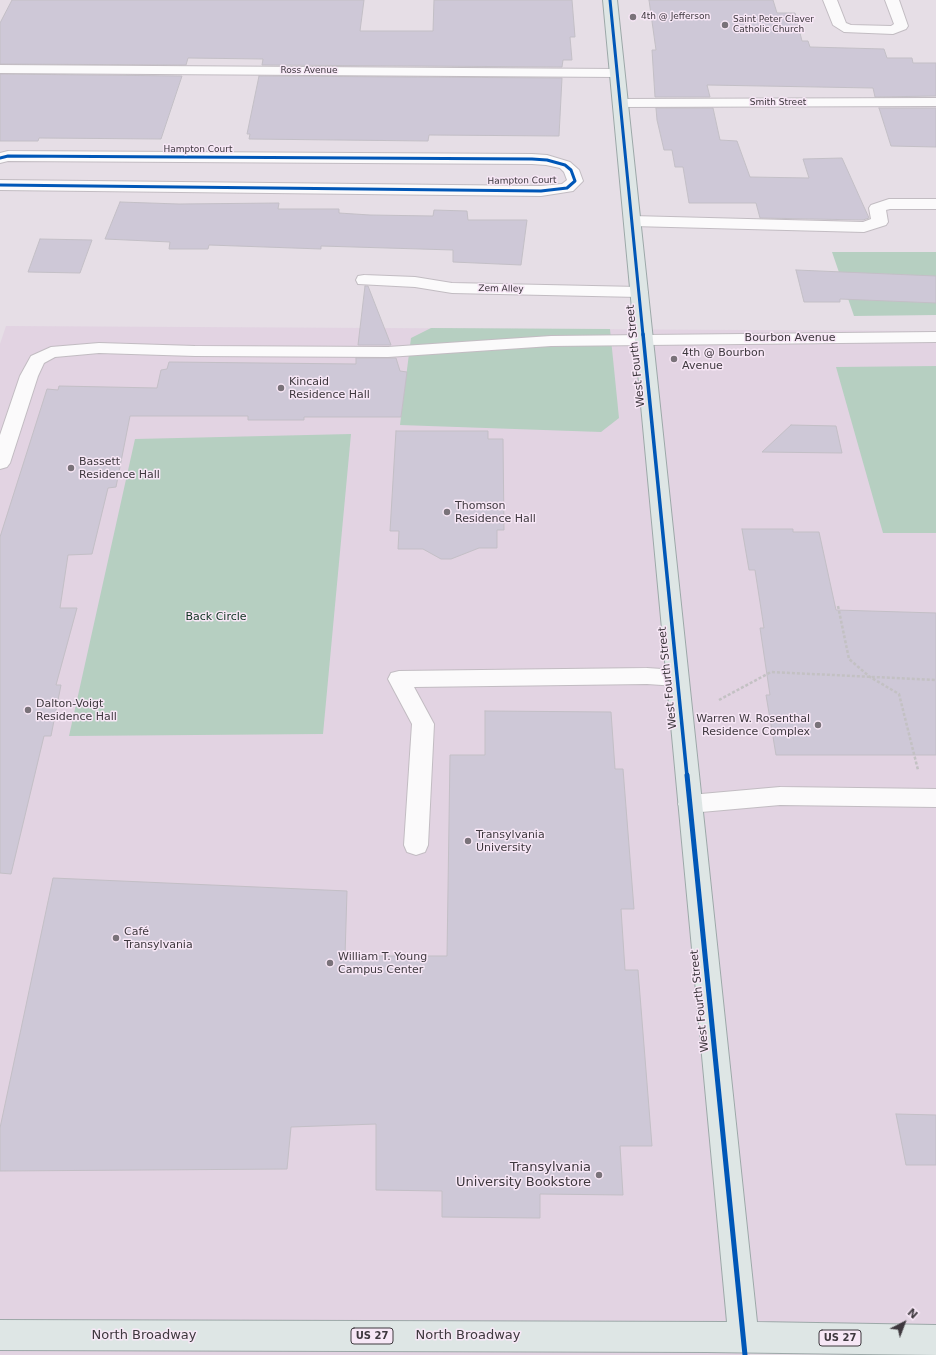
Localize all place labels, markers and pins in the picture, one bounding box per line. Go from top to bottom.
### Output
marker: 4th @ Jefferson [628,12,638,22]
place label: 4th @ Jefferson [641,12,710,22]
place label: Saint Peter Claver Catholic Church [733,15,814,36]
marker: Saint Peter Claver Catholic Church [720,20,730,30]
place label: 4th @ Bourbon Avenue [682,346,765,372]
marker: 4th @ Bourbon Avenue [669,354,679,364]
place label: Kincaid Residence Hall [289,375,370,401]
marker: Kincaid Residence Hall [276,383,286,393]
place label: Bassett Residence Hall [79,455,160,481]
marker: Bassett Residence Hall [66,463,76,473]
place label: Thomson Residence Hall [455,499,536,525]
marker: Thomson Residence Hall [442,507,452,517]
place label: Dalton-Voigt Residence Hall [36,697,117,723]
marker: Dalton-Voigt Residence Hall [23,705,33,715]
place label: Warren W. Rosenthal Residence Complex [696,712,810,738]
marker: Warren W. Rosenthal Residence Complex [813,720,823,730]
place label: Transylvania University [476,828,545,854]
marker: Transylvania University [463,836,473,846]
place label: Café Transylvania [124,925,193,951]
marker: Café Transylvania [111,933,121,943]
place label: William T. Young Campus Center [338,950,427,976]
marker: William T. Young Campus Center [325,958,335,968]
place label: Transylvania University Bookstore [456,1160,591,1191]
marker: Transylvania University Bookstore [594,1170,604,1180]

